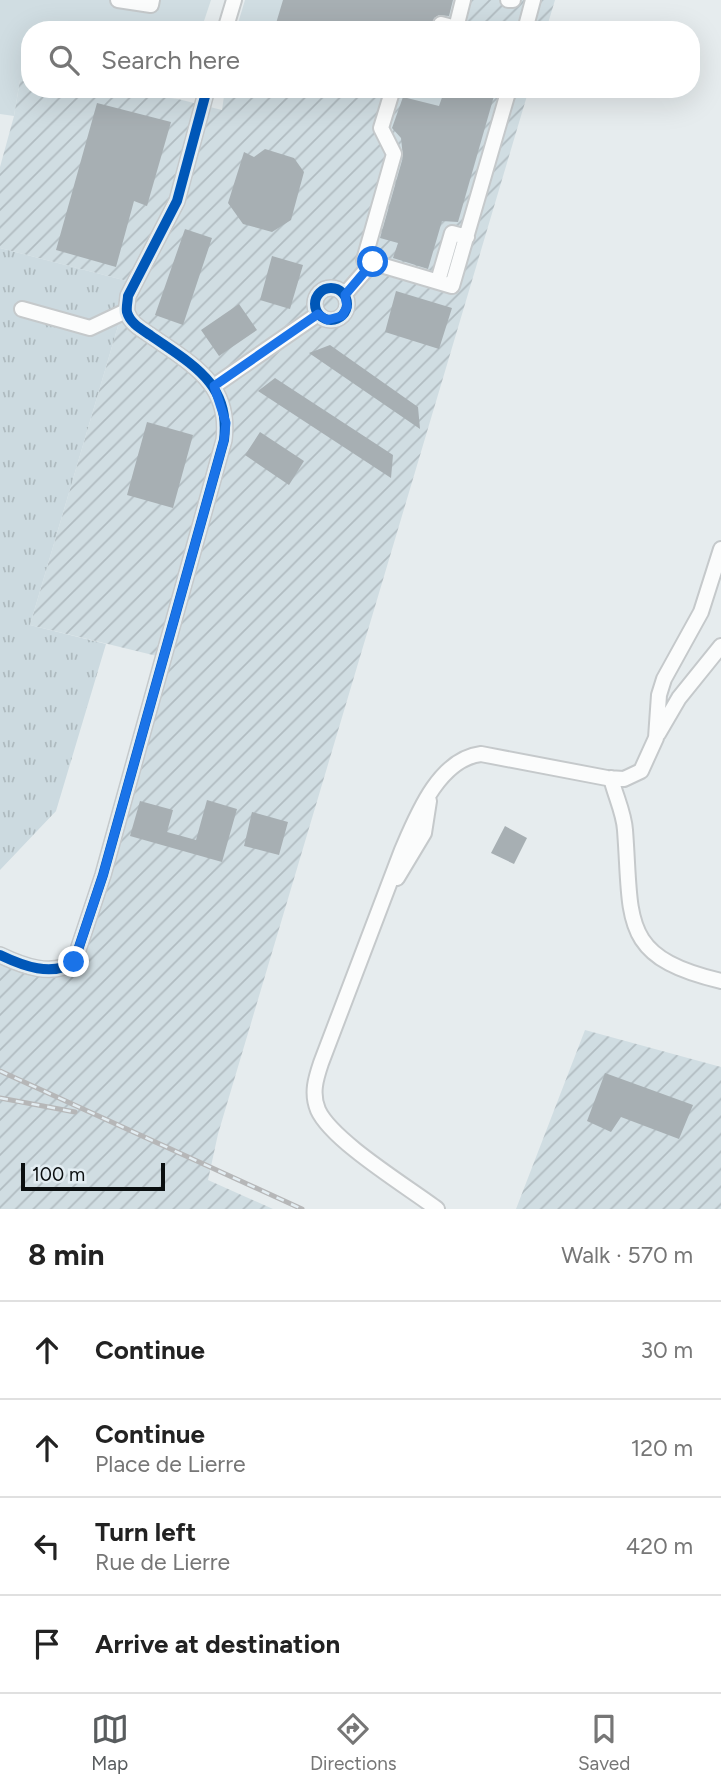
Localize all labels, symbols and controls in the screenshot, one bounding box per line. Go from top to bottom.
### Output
search box [21,21,700,98]
icon: search [45,41,83,79]
text: Search here [101,44,240,76]
route start [357,246,388,277]
route end [58,946,89,977]
scale bar [21,1160,164,1192]
text: 100 m [32,1163,85,1186]
text: 8 min [28,1236,105,1273]
text: Walk · 570 m [561,1241,693,1269]
icon: ahead [28,1331,66,1369]
text: Continue [95,1334,205,1366]
text: 30 m [640,1336,693,1364]
text: Continue [95,1418,205,1450]
icon: ahead [28,1429,66,1467]
text: 120 m [631,1434,693,1462]
text: Place de Lierre [95,1450,245,1478]
text: Turn left [95,1516,196,1548]
icon: left [28,1527,66,1565]
text: 420 m [626,1532,693,1560]
text: Rue de Lierre [95,1548,230,1576]
icon: arrive [28,1625,66,1663]
text: Arrive at destination [95,1628,340,1660]
tab: Map [91,1710,129,1775]
tab: Directions [310,1710,397,1775]
tab: Saved [578,1710,630,1775]

